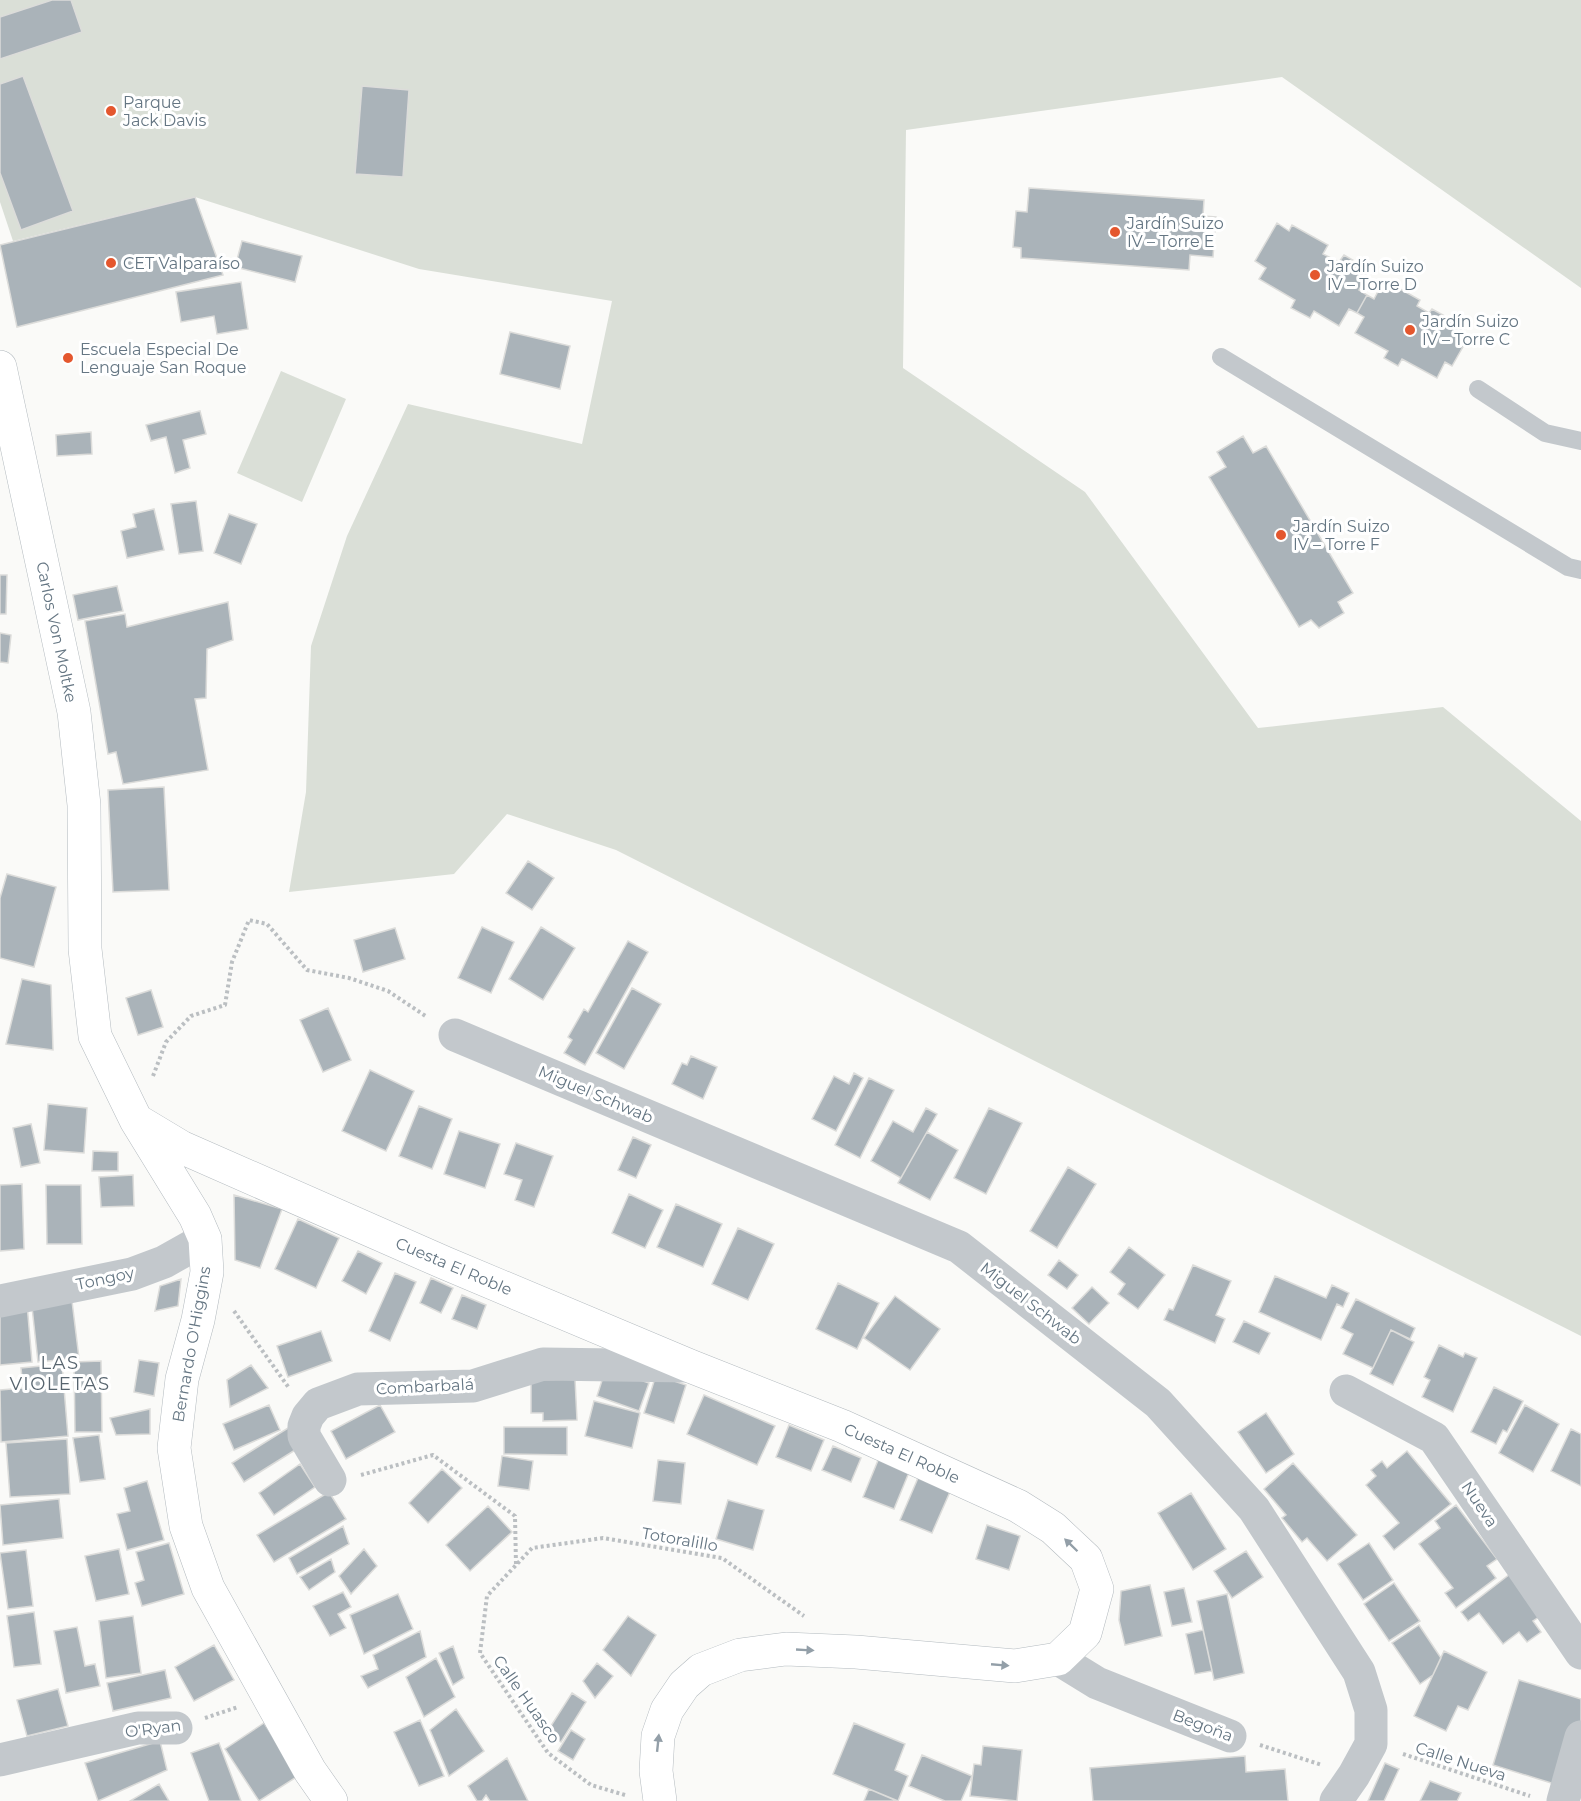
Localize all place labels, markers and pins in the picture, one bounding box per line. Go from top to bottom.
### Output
place label: Parque Jack Davis [122,93,207,130]
marker: Parque Jack Davis [104,104,118,118]
place label: Jardín Suizo IV – Torre E [1126,214,1224,251]
marker: Jardín Suizo IV – Torre E [1108,225,1122,239]
place label: CET Valparaíso [123,254,240,273]
marker: CET Valparaíso [104,256,118,270]
place label: Jardín Suizo IV – Torre D [1326,257,1424,294]
marker: Jardín Suizo IV – Torre D [1308,268,1322,282]
place label: Jardín Suizo IV – Torre C [1421,312,1519,349]
marker: Jardín Suizo IV – Torre C [1403,323,1417,337]
place label: Escuela Especial De Lenguaje San Roque [80,340,246,377]
marker: Escuela Especial De Lenguaje San Roque [61,351,75,365]
place label: Jardín Suizo IV – Torre F [1292,517,1390,554]
marker: Jardín Suizo IV – Torre F [1274,528,1288,542]

